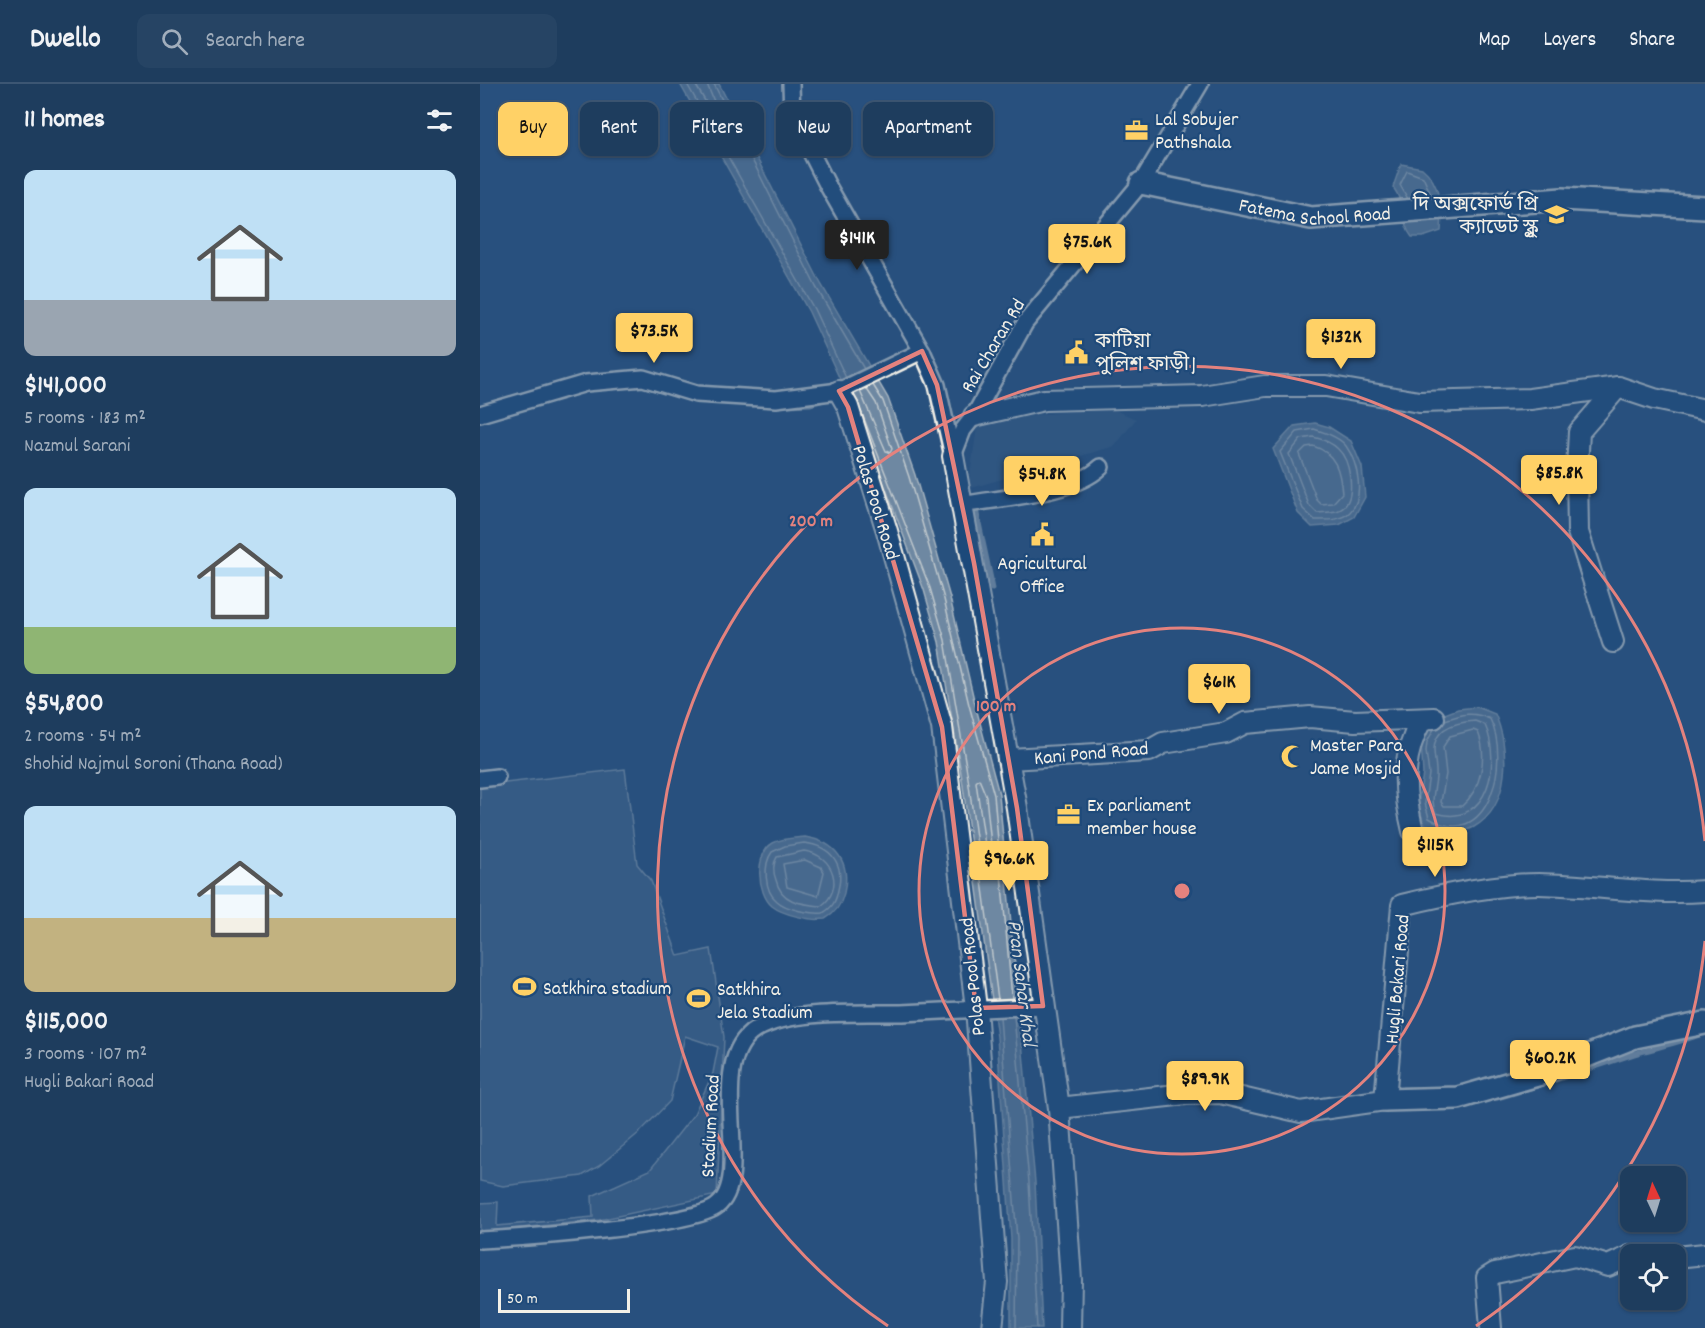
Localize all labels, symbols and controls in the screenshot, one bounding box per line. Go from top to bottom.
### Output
search box [137,14,557,68]
text: Dwello [30,21,101,61]
icon: search [158,25,191,58]
text: Search here [206,26,305,57]
text: Map [1479,26,1510,56]
text: Layers [1543,26,1596,56]
text: Share [1629,26,1675,56]
text: 11 homes [24,102,105,139]
chip: Buy [498,102,568,156]
chip: Rent [580,102,658,156]
chip: Filters [670,102,764,156]
chip: New [776,102,851,156]
chip: Apartment [863,102,993,156]
icon: filters [423,104,456,137]
place label: Lal Sobujer Pathshala [1155,107,1239,158]
office icon: Lal Sobujer Pathshala [1124,117,1150,143]
place label: দি অক্সফোর্ড প্রি ক্যাডেট স্কুল [1412,190,1539,243]
street label: Fatema School Road [1236,193,1392,235]
school or university icon: দি অক্সফোর্ড প্রি ক্যাডেট স্কুল [1543,202,1569,228]
icon: home [186,209,294,317]
pin: $141K [815,220,899,271]
pin: $75.6K [1038,224,1136,275]
text: $141K [839,225,875,253]
text: $75.6K [1062,229,1112,257]
street label: Rai Charan Rd [955,294,1034,399]
pin: $73.5K [605,313,703,364]
text: $73.5K [630,318,678,346]
pin: $132K [1299,319,1383,370]
text: $132K [1320,324,1362,352]
place label: কাটিয়া পুলিশ ফাড়ী। [1094,328,1198,380]
public building icon: কাটিয়া পুলিশ ফাড়ী। [1064,339,1090,365]
text: $141,000 [24,368,107,405]
text: 5 rooms · 183 m² [24,405,146,433]
text: Nazmul Sarani [24,433,130,461]
street label: Polas Pool Road [843,442,905,564]
pin: $85.8K [1510,455,1608,506]
pin: $54.8K [993,456,1091,507]
text: $85.8K [1535,460,1583,488]
text: $54.8K [1018,461,1066,489]
text: 200 m [789,510,833,535]
public building icon: Agricultural Office [1029,521,1055,547]
icon: home [186,527,294,635]
place label: Agricultural Office [997,551,1087,602]
pin: $61K [1183,664,1255,715]
text: $61K [1202,669,1236,697]
text: $54,800 [24,686,104,723]
text: 100 m [976,695,1016,720]
text: 2 rooms · 54 m² [24,723,142,751]
place label: Master Para Jame Mosjid [1310,733,1404,784]
street label: Kani Pond Road [1033,736,1150,774]
mosque icon: Master Para Jame Mosjid [1279,743,1305,769]
text: Shohid Najmul Soroni (Thana Road) [24,751,283,779]
place label: Ex parliament member house [1087,793,1197,844]
office icon: Ex parliament member house [1056,802,1082,828]
pin: $115K [1393,827,1477,878]
text: $115K [1416,832,1454,860]
pin: $96.6K [960,841,1058,892]
icon: home [186,845,294,953]
text: $96.6K [983,846,1035,874]
centre of rings [1172,881,1192,901]
street label: Hugli Bakari Road [1379,913,1419,1045]
street label: Polas Pool Road [954,916,994,1037]
water label: Pran Sahar Khal [997,918,1043,1050]
sports icon: Satkhira stadium [512,974,538,1000]
place label: Satkhira stadium [543,976,672,1004]
place label: Satkhira Jela Stadium [717,977,813,1028]
sports icon: Satkhira Jela Stadium [686,986,712,1012]
text: $115,000 [24,1004,108,1041]
pin: $60.2K [1501,1040,1599,1091]
text: 3 rooms · 107 m² [24,1041,147,1069]
text: $60.2K [1524,1045,1576,1073]
pin: $89.9K [1156,1061,1254,1112]
text: $89.9K [1180,1066,1230,1094]
text: Hugli Bakari Road [24,1069,154,1097]
street label: Stadium Road [695,1074,729,1178]
north arrow [1620,1166,1686,1232]
map controls [1620,1166,1686,1310]
button: locate [1620,1244,1686,1310]
scale bar [498,1286,630,1314]
text: 50 m [507,1288,538,1311]

